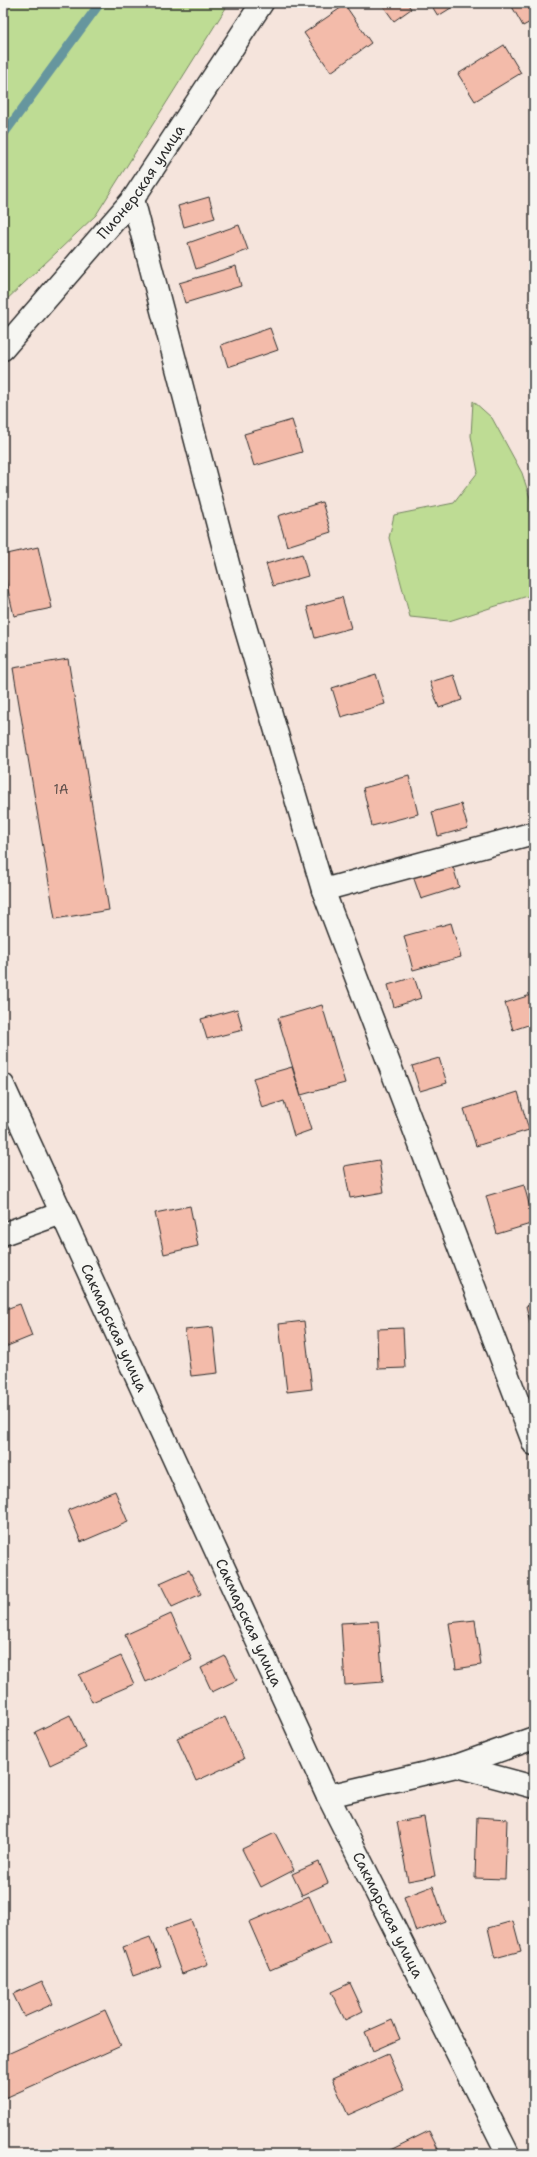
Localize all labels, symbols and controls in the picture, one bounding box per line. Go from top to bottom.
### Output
street label: Пионерская улица [93,120,190,243]
house number: 1А [54,781,68,798]
street label: Сакмарская улица [76,1261,152,1396]
street label: Сакмарская улица [211,1555,287,1690]
street label: Сакмарская улица [348,1849,428,1982]

